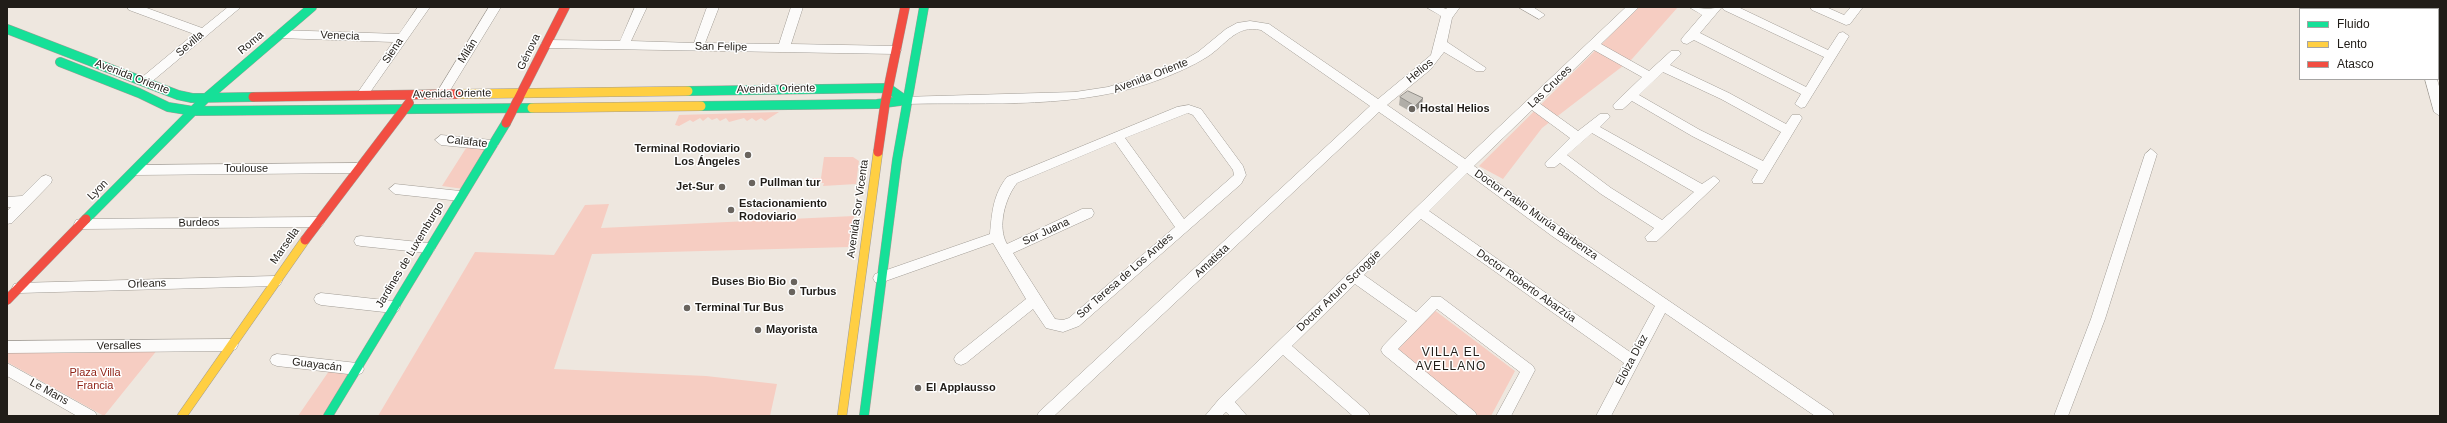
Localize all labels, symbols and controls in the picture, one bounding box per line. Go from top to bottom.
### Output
legend [2299,8,2439,80]
text: Fluido [2337,17,2370,31]
street label: Sevilla [173,28,207,60]
street label: Roma [236,29,266,57]
street label: Venecia [320,29,360,43]
street label: Génova [515,32,543,72]
street label: Siena [380,36,406,66]
street label: Milán [455,36,481,66]
text: Lento [2337,37,2367,51]
street label: San Felipe [695,40,747,54]
street label: Avenida Oriente [1112,56,1190,96]
street label: Helios [1404,56,1436,86]
street label: Avenida Oriente [93,57,171,97]
text: Atasco [2337,57,2374,71]
street label: Las Cruces [1525,63,1575,111]
street label: Avenida Oriente [737,82,815,96]
street label: Avenida Oriente [413,87,491,101]
place label: Hostal Helios [1420,102,1490,116]
marker: Hostal Helios [1407,104,1417,114]
street label: Calafate [446,133,488,151]
place label: Terminal Rodoviario Los Ángeles [634,142,740,168]
marker: Terminal Rodoviario Los Ángeles [743,150,753,160]
street label: Avenida Sor Vicenta [845,159,871,259]
street label: Toulouse [224,162,268,176]
street label: Doctor Pablo Murúa Barbenza [1472,167,1600,263]
place label: Pullman tur [760,176,821,190]
street label: Lyon [85,177,111,203]
marker: Pullman tur [747,178,757,188]
place label: Jet-Sur [676,180,714,194]
marker: Jet-Sur [717,182,727,192]
place label: Estacionamiento Rodoviario [739,197,827,223]
street label: Jardines de Luxemburgo [373,200,447,310]
marker: Estacionamiento Rodoviario [726,205,736,215]
street label: Sor Juana [1020,215,1072,249]
street label: Burdeos [178,216,220,230]
street label: Marsella [268,225,302,267]
street label: Sor Teresa de Los Andes [1074,231,1176,321]
street label: Amatista [1192,242,1232,280]
street label: Doctor Arturo Scroggie [1294,247,1384,335]
street label: Doctor Roberto Abarzúa [1474,247,1578,325]
place label: Buses Bio Bio [711,275,786,289]
street label: Orleans [128,277,166,291]
marker: Buses Bio Bio [789,277,799,287]
place label: Turbus [800,285,836,299]
marker: Turbus [787,287,797,297]
place label: Terminal Tur Bus [695,301,784,315]
marker: Terminal Tur Bus [682,303,692,313]
place label: Mayorista [766,323,817,337]
marker: Mayorista [753,325,763,335]
street label: Eloiza Díaz [1613,332,1651,388]
street label: Versalles [97,339,141,353]
district label: VILLA EL AVELLANO [1416,346,1486,374]
street label: Guayacán [291,355,343,375]
park label: Plaza Villa Francia [69,366,121,392]
street label: Le Mans [27,376,71,408]
place label: El Applausso [926,381,996,395]
marker: El Applausso [913,383,923,393]

